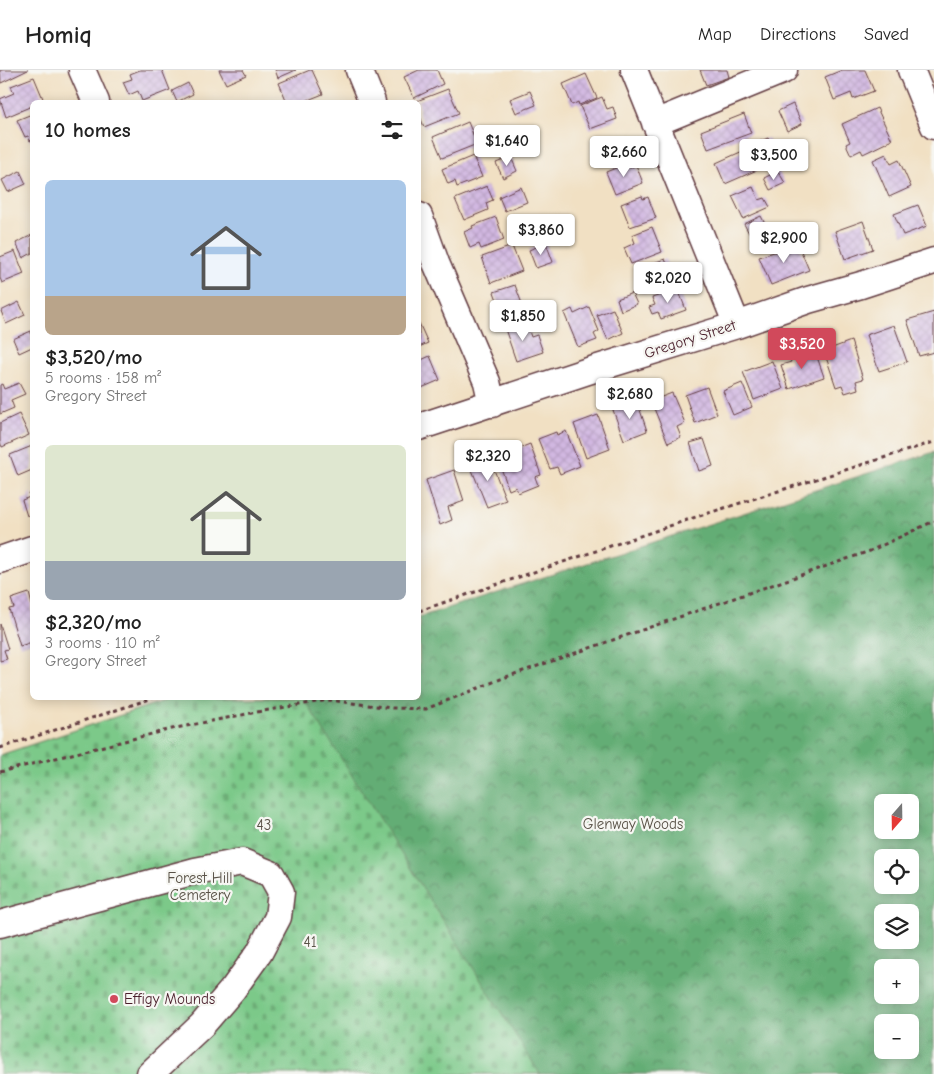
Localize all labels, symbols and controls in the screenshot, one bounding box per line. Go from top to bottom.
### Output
text: Homiq [25,21,92,49]
text: Map [698,24,732,45]
text: Directions [760,24,836,45]
text: Saved [864,24,909,45]
icon: filters [378,116,406,144]
text: 10 homes [45,118,131,142]
pin: $1,640 [466,124,548,167]
text: $1,640 [485,132,529,150]
pin: $2,660 [583,136,665,178]
pin: $3,500 [733,138,815,181]
text: $2,660 [601,143,647,161]
text: $3,500 [750,146,798,164]
icon: home [181,213,271,303]
pin: $3,860 [500,214,582,256]
text: $3,860 [518,221,564,239]
pin: $2,900 [743,222,825,264]
text: $2,900 [760,229,808,247]
pin: $2,020 [627,262,709,304]
text: $2,020 [645,269,691,287]
pin: $1,850 [482,300,564,342]
text: $1,850 [501,307,545,325]
street label: Gregory Street [642,316,739,362]
pin: $3,520 [761,328,843,370]
text: $3,520 [779,335,825,353]
text: $3,520/mo [45,345,142,369]
text: 5 rooms · 158 m² [45,369,161,387]
pin: $2,680 [589,378,671,420]
text: $2,680 [607,385,653,403]
text: Gregory Street [45,387,146,405]
pin: $2,320 [447,440,529,482]
text: $2,320 [465,447,511,465]
icon: home [181,478,271,568]
text: $2,320/mo [45,610,142,634]
text: 3 rooms · 110 m² [45,634,160,652]
text: Gregory Street [45,652,146,670]
north arrow [874,794,919,839]
map controls [874,794,919,1059]
park label: Glenway Woods [583,815,683,833]
park label: 43 [257,816,271,834]
button: locate [874,849,919,894]
park label: Forest Hill Cemetery [167,869,233,904]
button: layers [874,904,919,949]
park label: 41 [303,933,317,951]
button: + [874,959,919,1004]
place label: Effigy Mounds [124,990,215,1008]
marker: Effigy Mounds [108,993,120,1005]
button: − [874,1014,919,1059]

